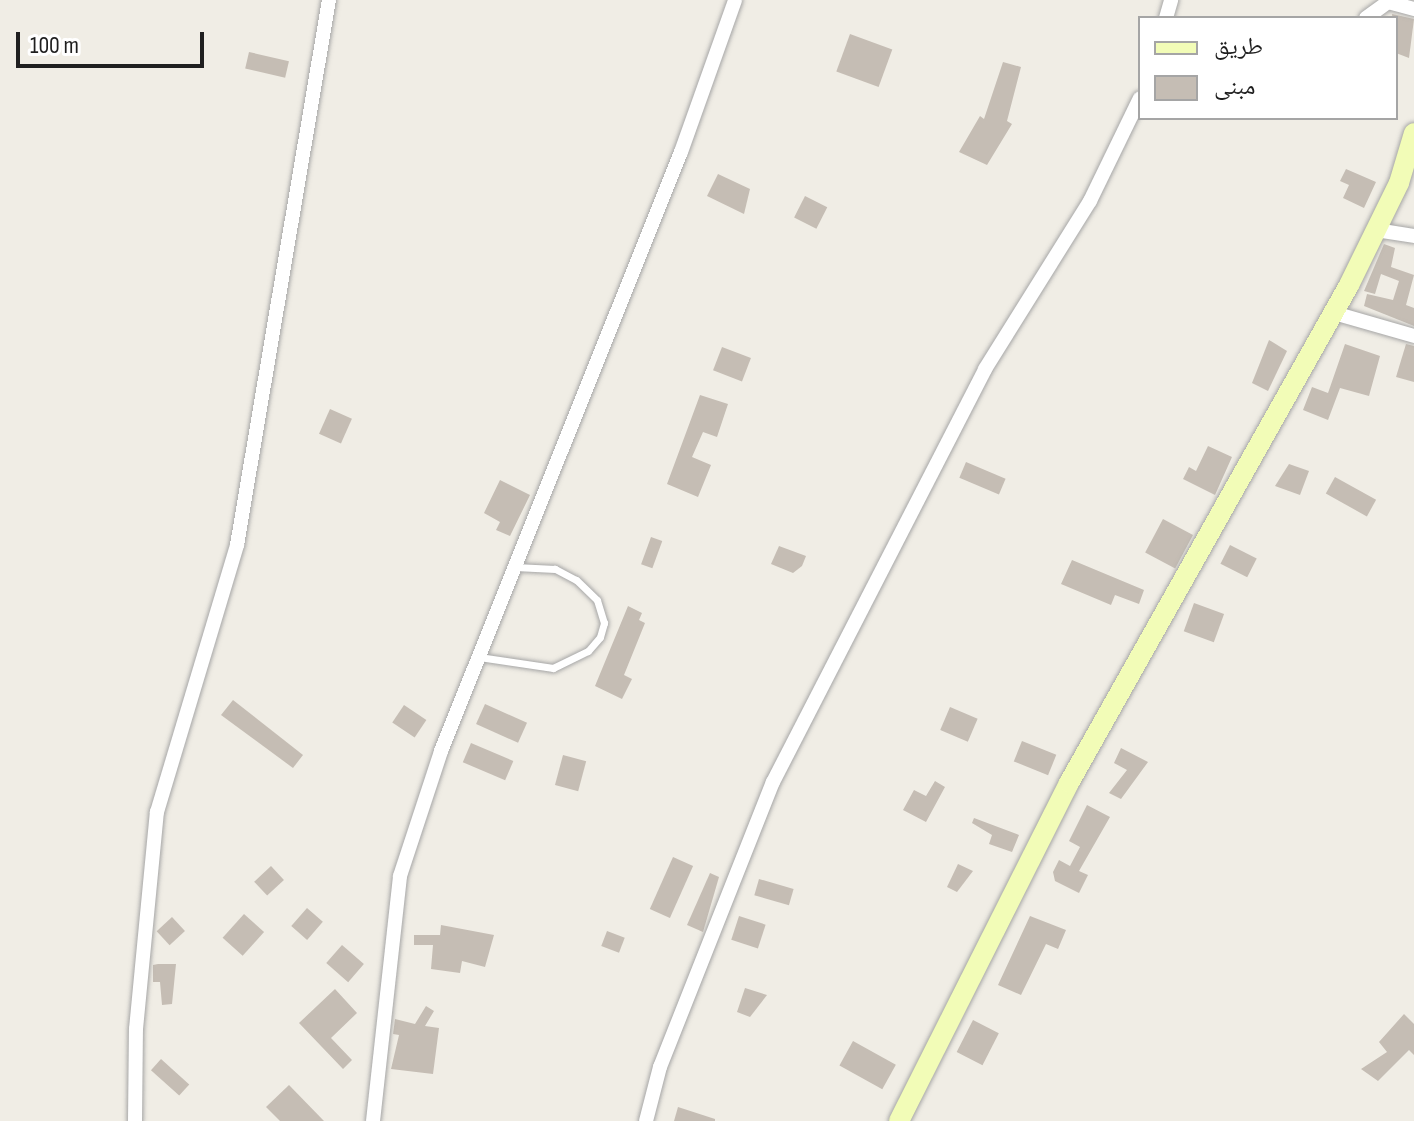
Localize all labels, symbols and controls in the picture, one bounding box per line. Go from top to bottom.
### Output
scale bar [20,16,208,66]
legend [1138,16,1398,120]
text: 100 m [30,31,79,60]
text: طريق [1214,32,1263,61]
text: مبنى [1214,72,1255,101]

